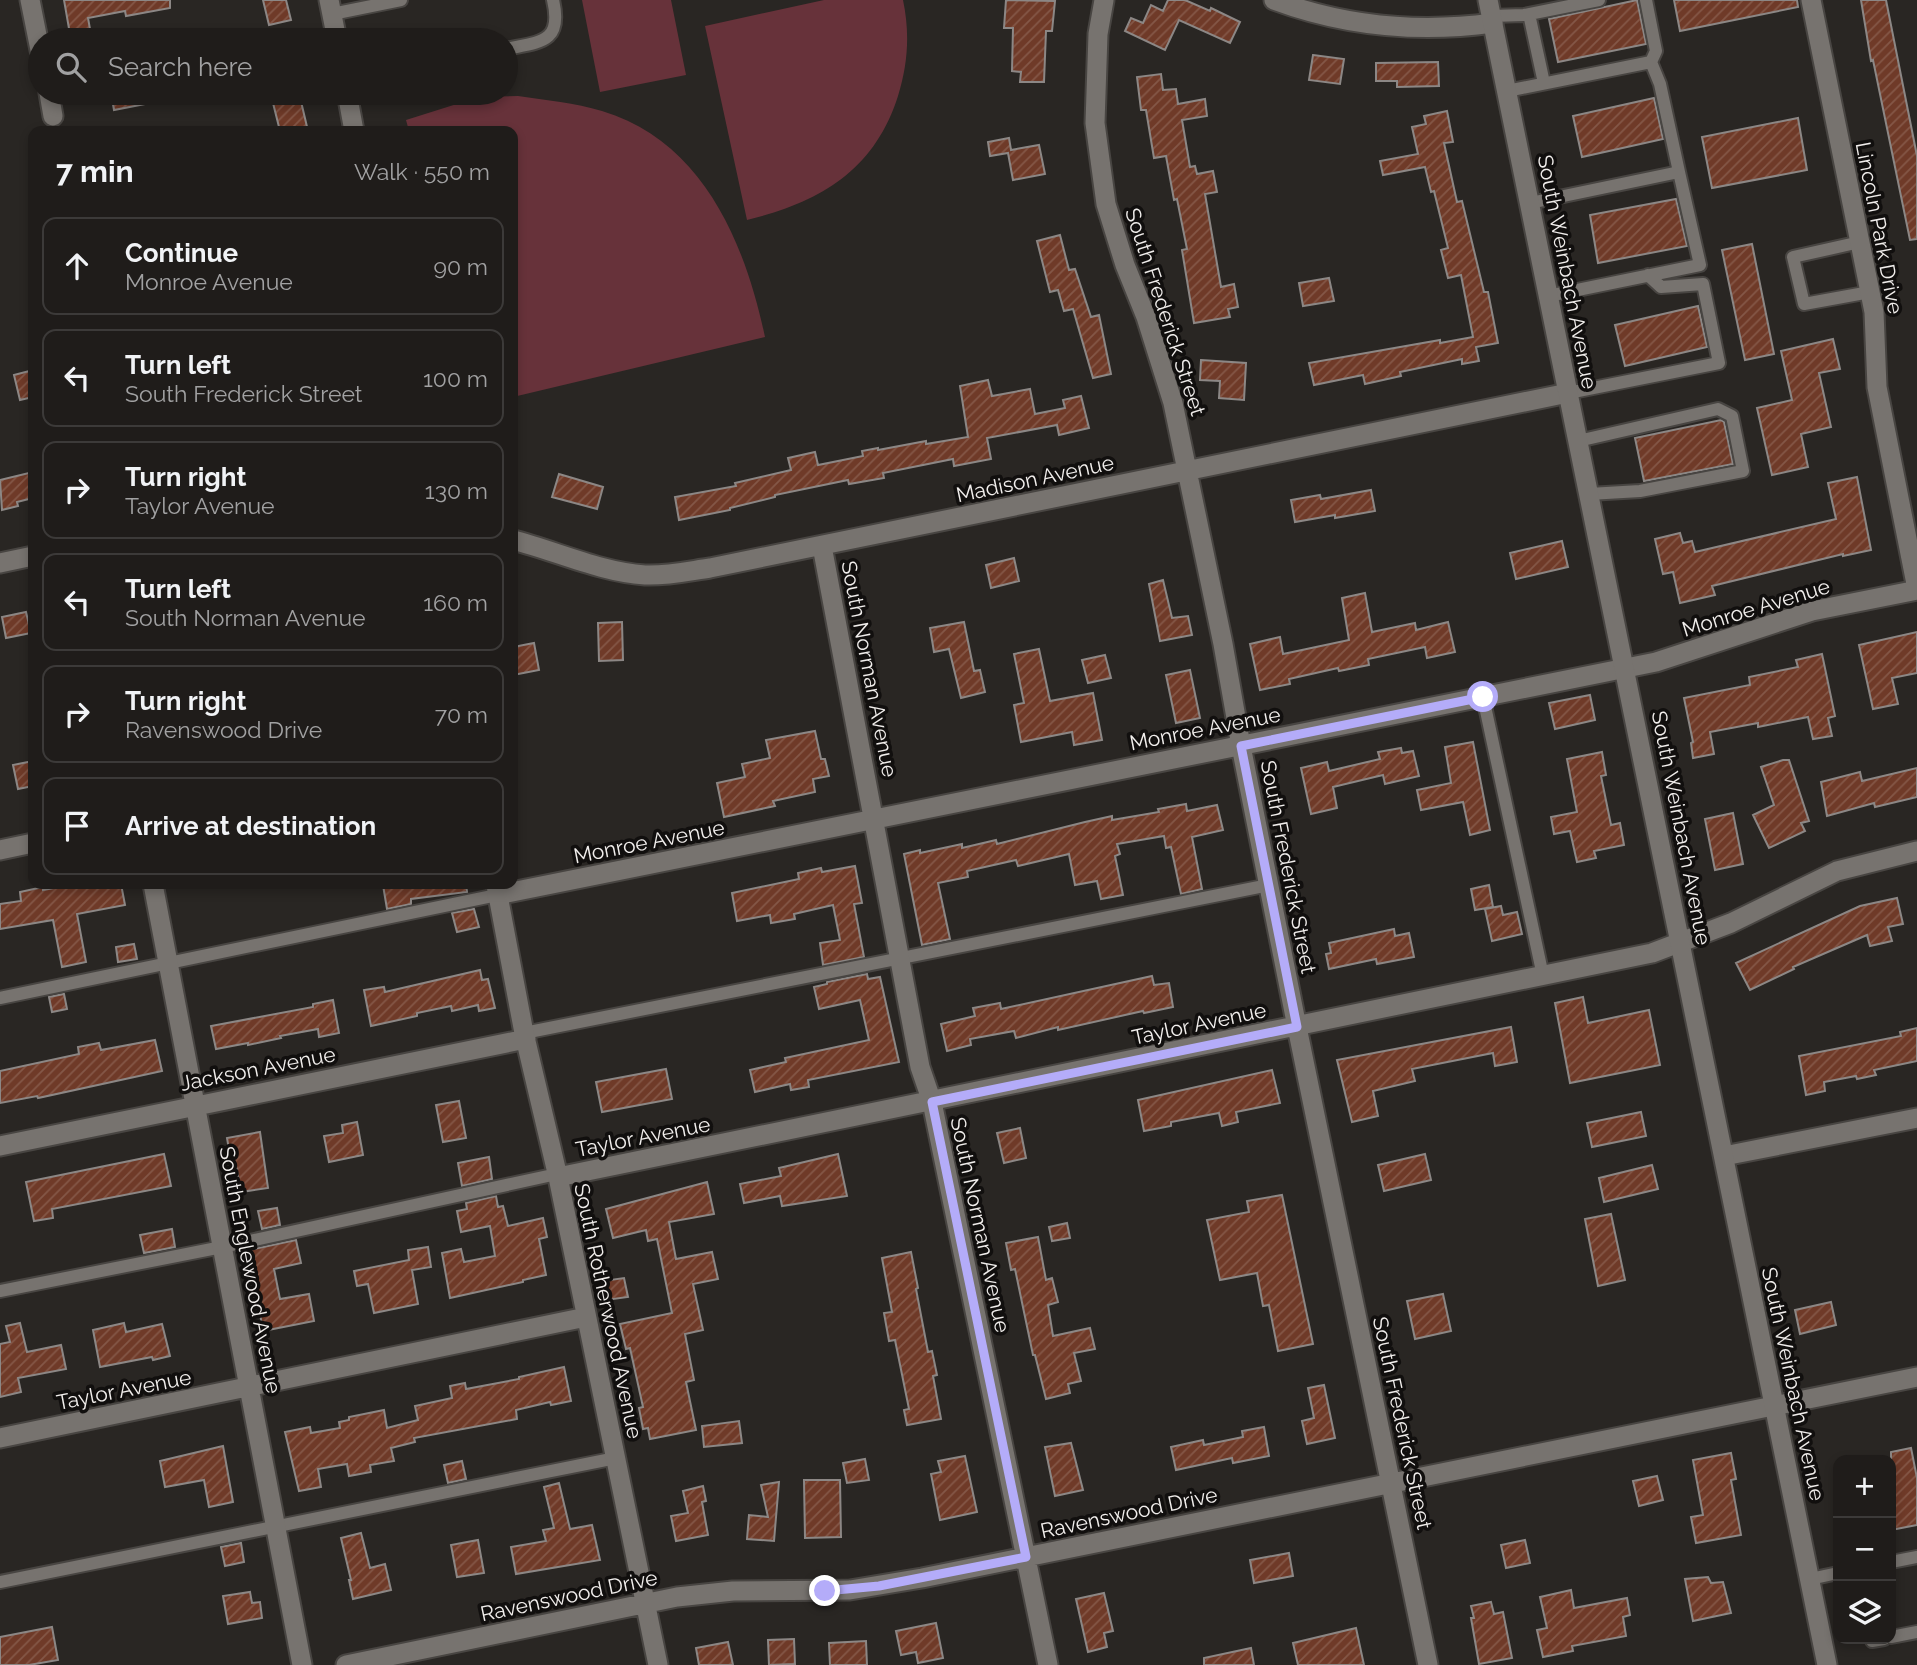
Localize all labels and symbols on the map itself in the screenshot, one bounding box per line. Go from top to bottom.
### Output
street label: Lincoln Park Drive [1851,140,1908,316]
street label: South Weinbach Avenue [1533,153,1602,391]
street label: South Frederick Street [1120,205,1211,419]
street label: Madison Avenue [954,450,1116,507]
street label: South Norman Avenue [836,559,903,779]
street label: Monroe Avenue [1679,573,1833,642]
route start [1467,681,1498,712]
street label: Monroe Avenue [1127,702,1282,755]
street label: South Weinbach Avenue [1647,709,1716,947]
street label: South Frederick Street [1256,758,1321,976]
street label: Monroe Avenue [571,815,726,868]
street label: Taylor Avenue [1129,997,1268,1050]
street label: Jackson Avenue [178,1041,338,1096]
street label: Taylor Avenue [573,1111,712,1162]
street label: South Norman Avenue [945,1115,1016,1335]
street label: South Englewood Avenue [214,1144,287,1396]
street label: South Rotherwood Avenue [569,1181,648,1441]
street label: South Weinbach Avenue [1757,1265,1830,1503]
street label: South Frederick Street [1368,1314,1437,1532]
street label: Taylor Avenue [54,1364,193,1415]
street label: Ravenswood Drive [1038,1482,1220,1543]
street label: Ravenswood Drive [478,1565,660,1626]
route end [809,1575,840,1606]

